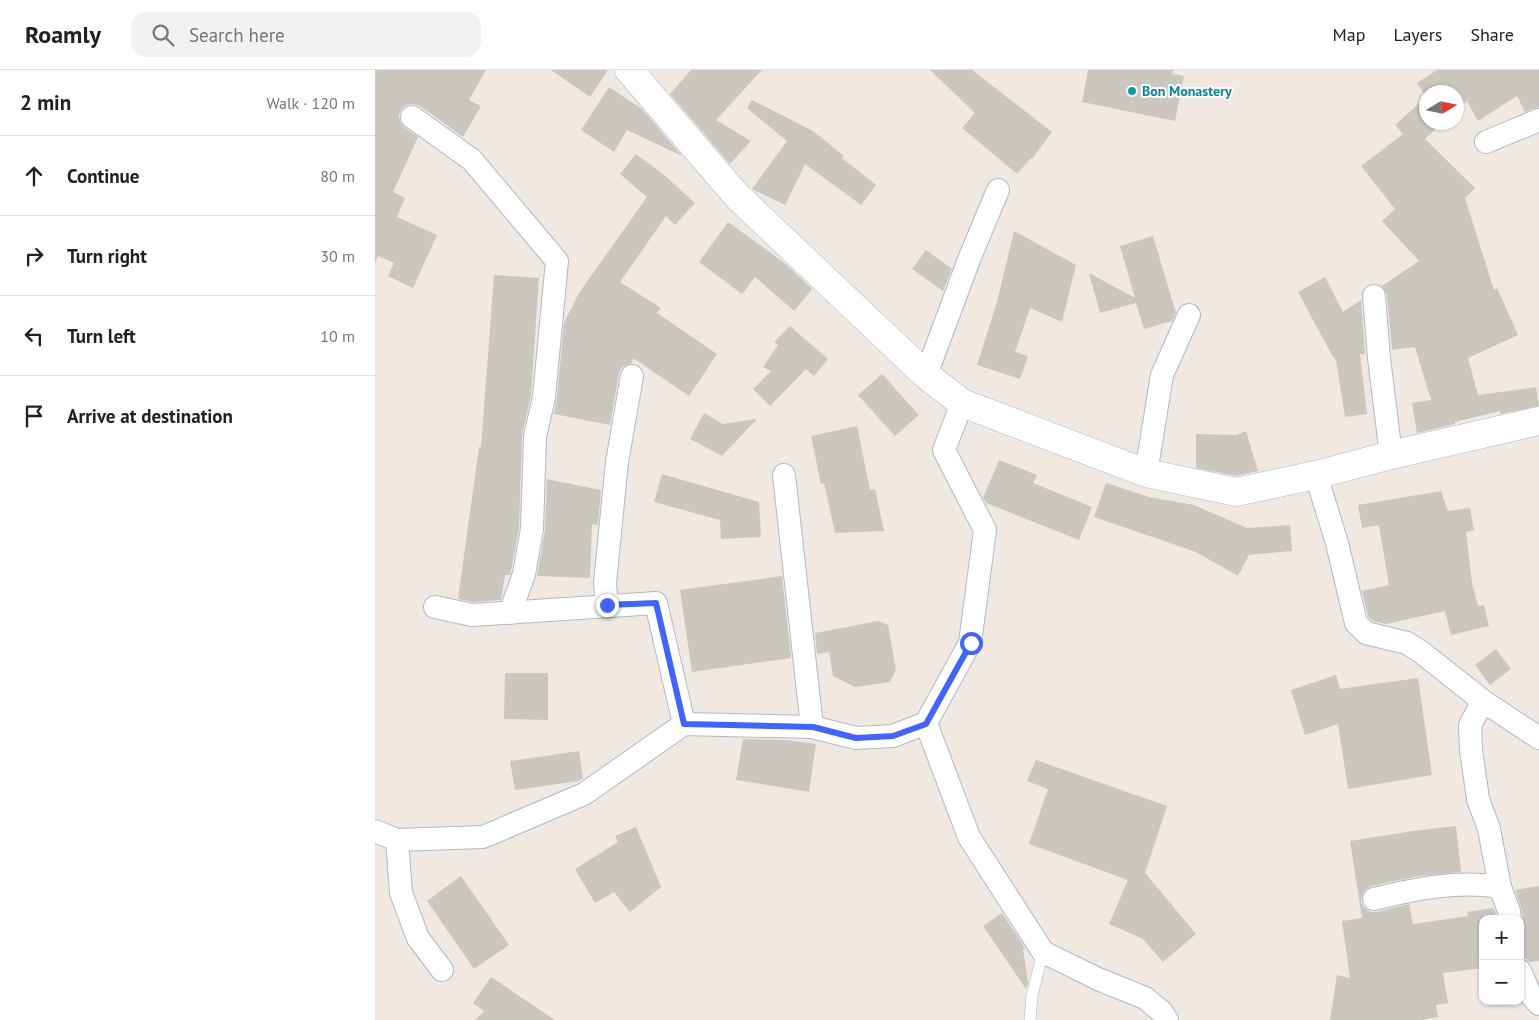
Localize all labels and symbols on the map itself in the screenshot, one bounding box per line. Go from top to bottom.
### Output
place label: Bon Monastery [1142,82,1232,100]
marker: Bon Monastery [1126,85,1138,97]
north arrow [1419,85,1464,130]
route end [596,594,619,617]
route start [960,632,983,655]

